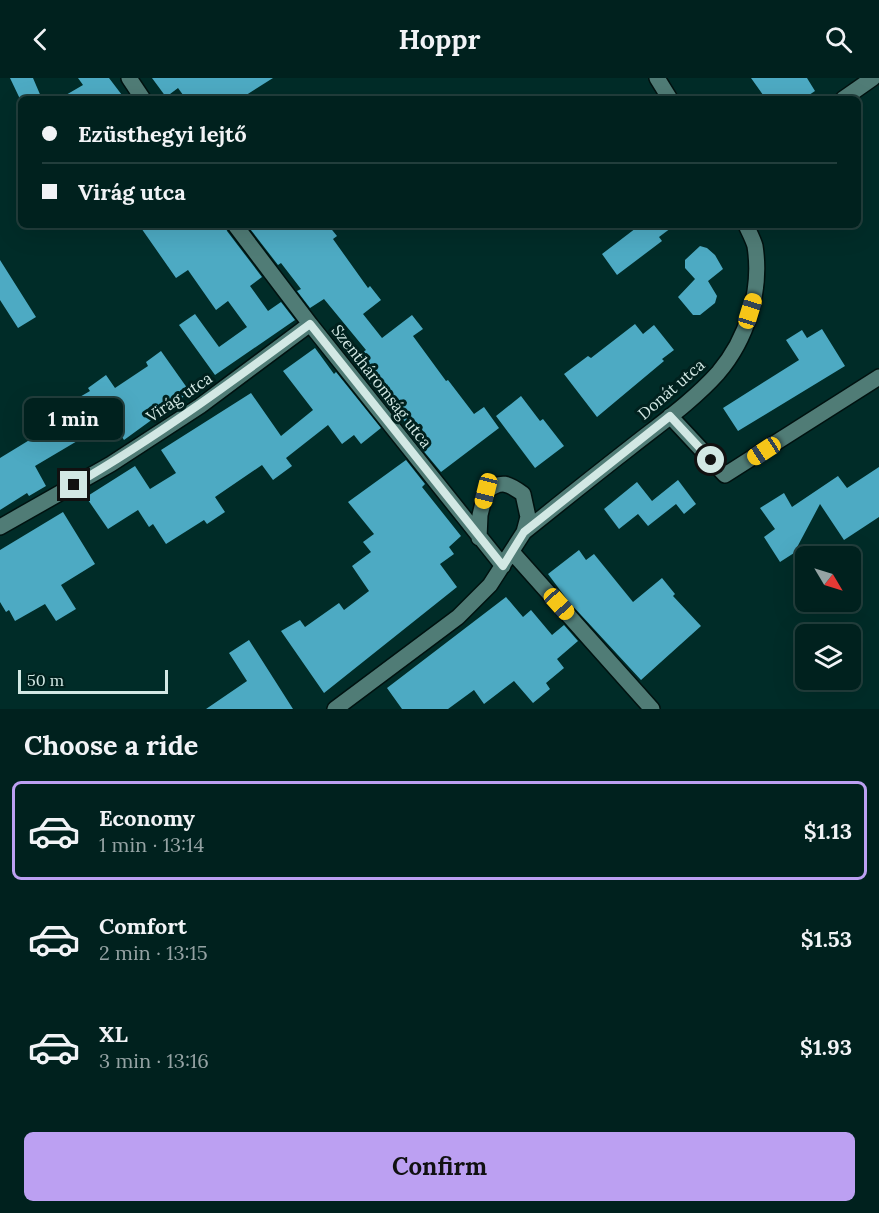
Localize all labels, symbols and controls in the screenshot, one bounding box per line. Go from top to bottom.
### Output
text: Hoppr [399,22,480,56]
icon: back [24,23,57,56]
icon: search [822,23,855,56]
text: Ezüsthegyi lejtő [78,120,247,148]
text: Virág utca [78,178,186,206]
car [736,291,764,331]
street label: Szentháromság utca [328,320,436,452]
street label: Donát utca [633,355,709,423]
street label: Virág utca [141,368,216,427]
callout: 1 min [25,398,124,440]
text: 1 min [48,406,99,431]
car [744,434,784,468]
route start [697,446,724,473]
route end [60,471,87,498]
car [473,471,499,511]
north arrow [795,546,861,612]
map controls [795,546,861,690]
car [540,585,578,623]
button: layers [795,624,861,690]
scale bar [18,667,168,694]
text: 50 m [27,670,64,690]
text: Choose a ride [24,728,198,762]
icon: car [27,804,81,858]
text: Economy [99,804,195,832]
text: $1.13 [804,817,852,845]
text: 1 min · 13:14 [99,832,204,857]
icon: car [27,912,81,966]
text: Comfort [99,912,187,940]
text: $1.53 [801,925,852,953]
text: 2 min · 13:15 [99,940,208,965]
icon: car [27,1020,81,1074]
text: XL [99,1020,128,1048]
text: $1.93 [800,1033,852,1061]
text: 3 min · 13:16 [99,1048,209,1073]
button: Confirm [24,1132,855,1201]

